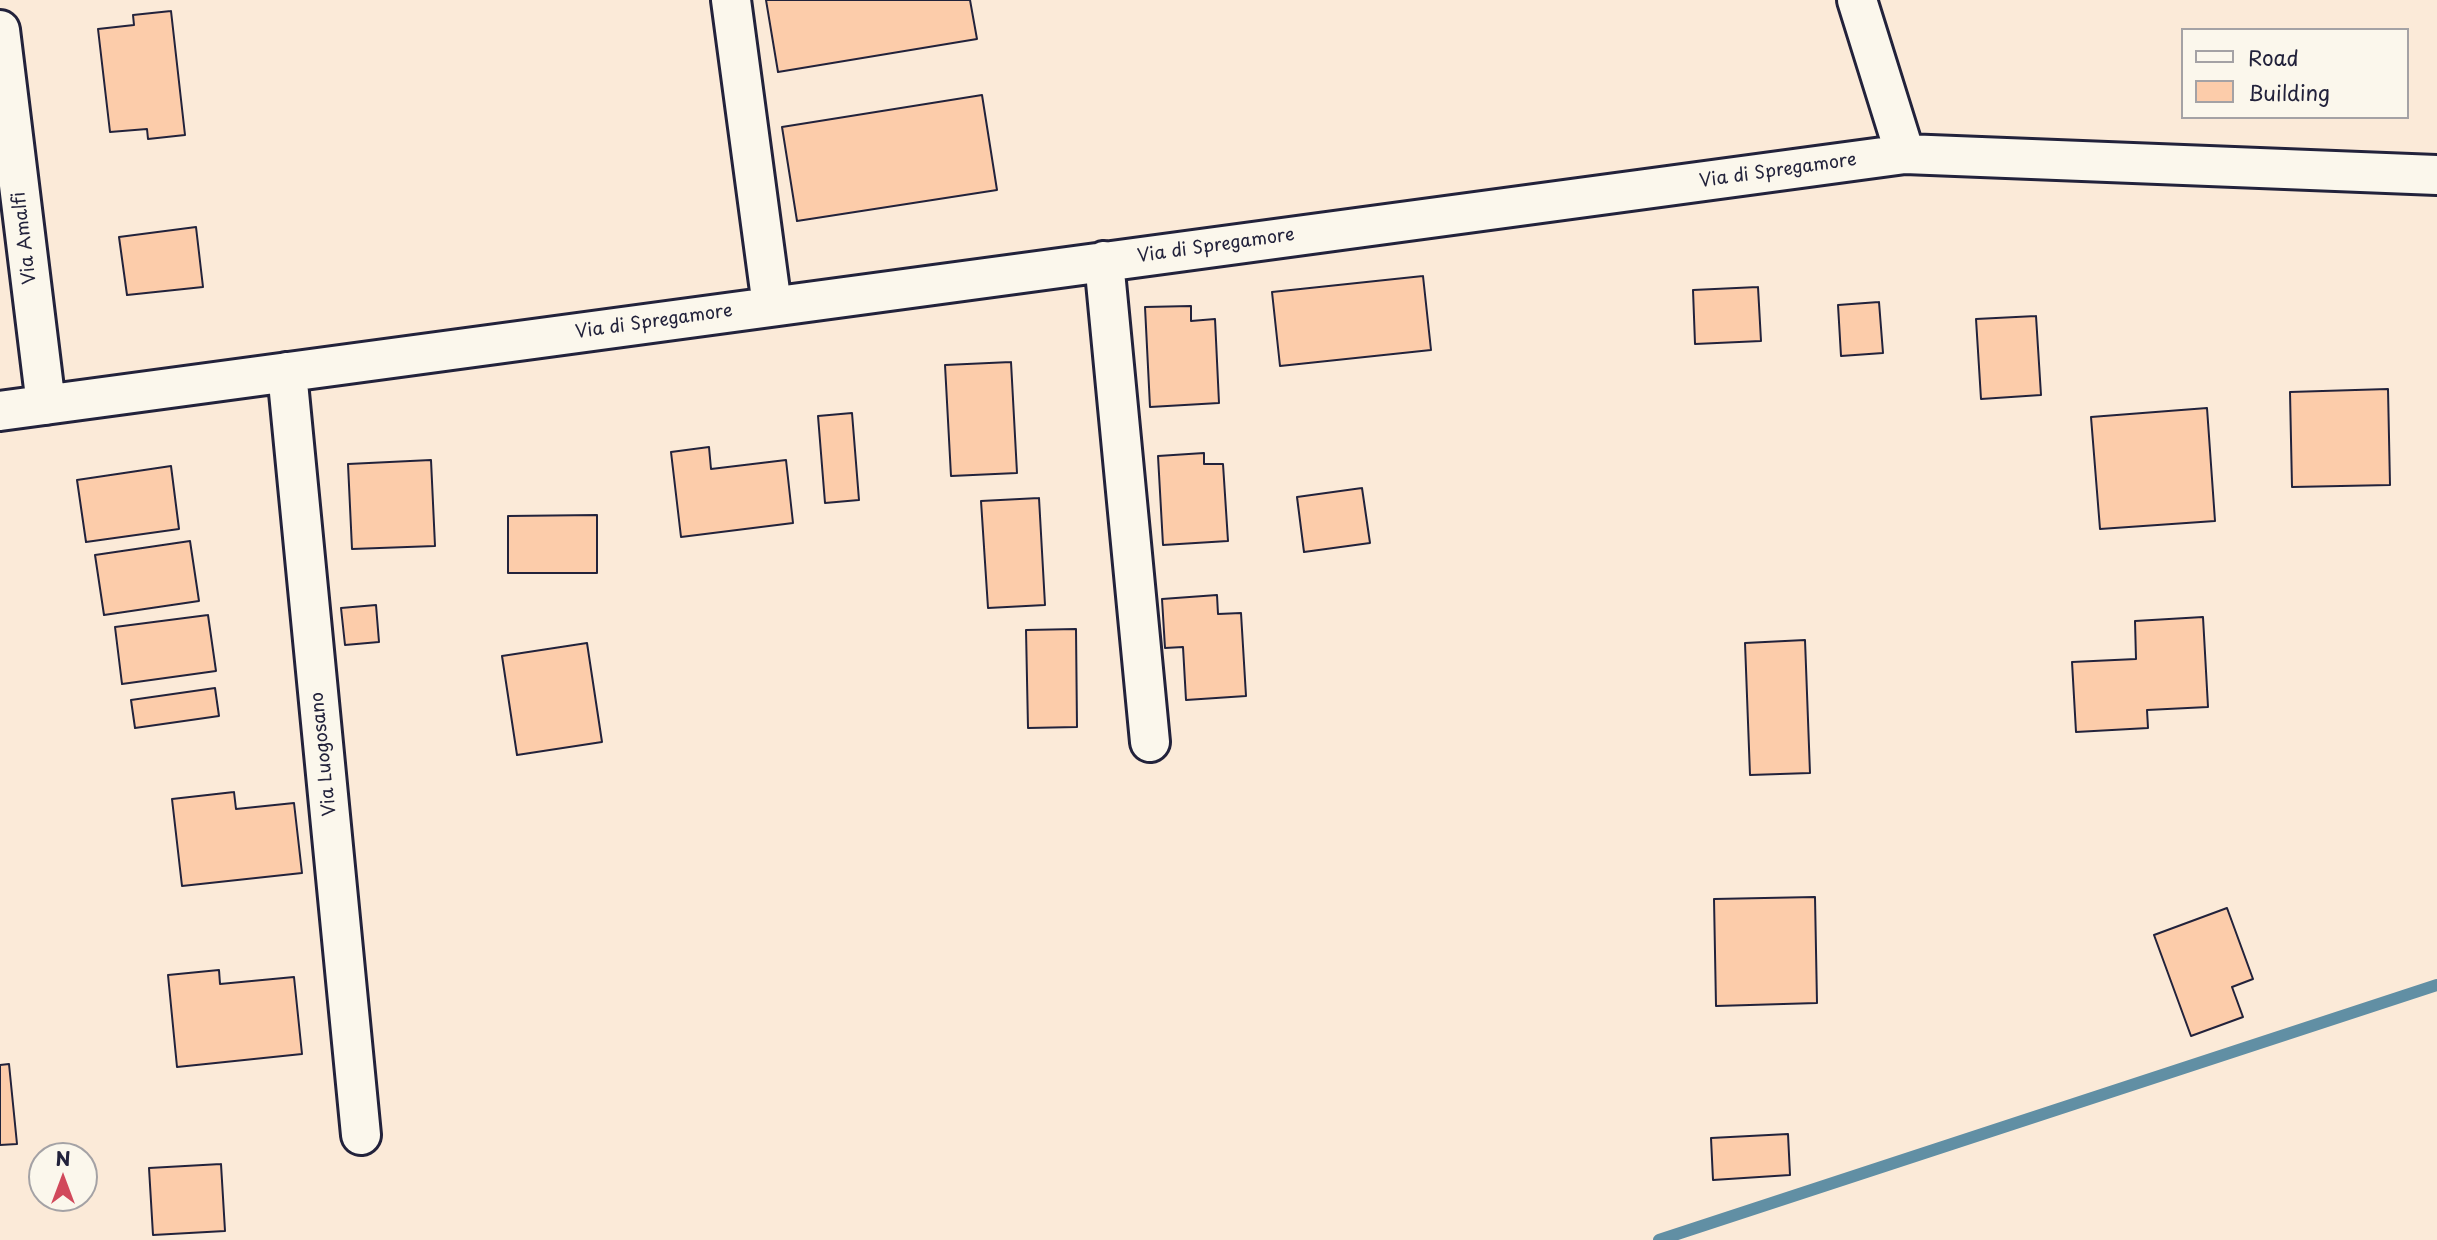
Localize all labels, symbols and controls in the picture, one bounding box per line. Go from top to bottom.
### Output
legend [2182,28,2409,119]
text: Road [2248,41,2299,73]
text: Building [2248,76,2330,108]
street label: Via di Spregamore [1698,149,1858,193]
street label: Via Amalfi [9,191,41,285]
street label: Via di Spregamore [1136,224,1296,268]
street label: Via di Spregamore [574,300,734,344]
street label: Via Luogosano [307,691,341,817]
north arrow [28,1142,98,1212]
text: N [55,1144,71,1172]

